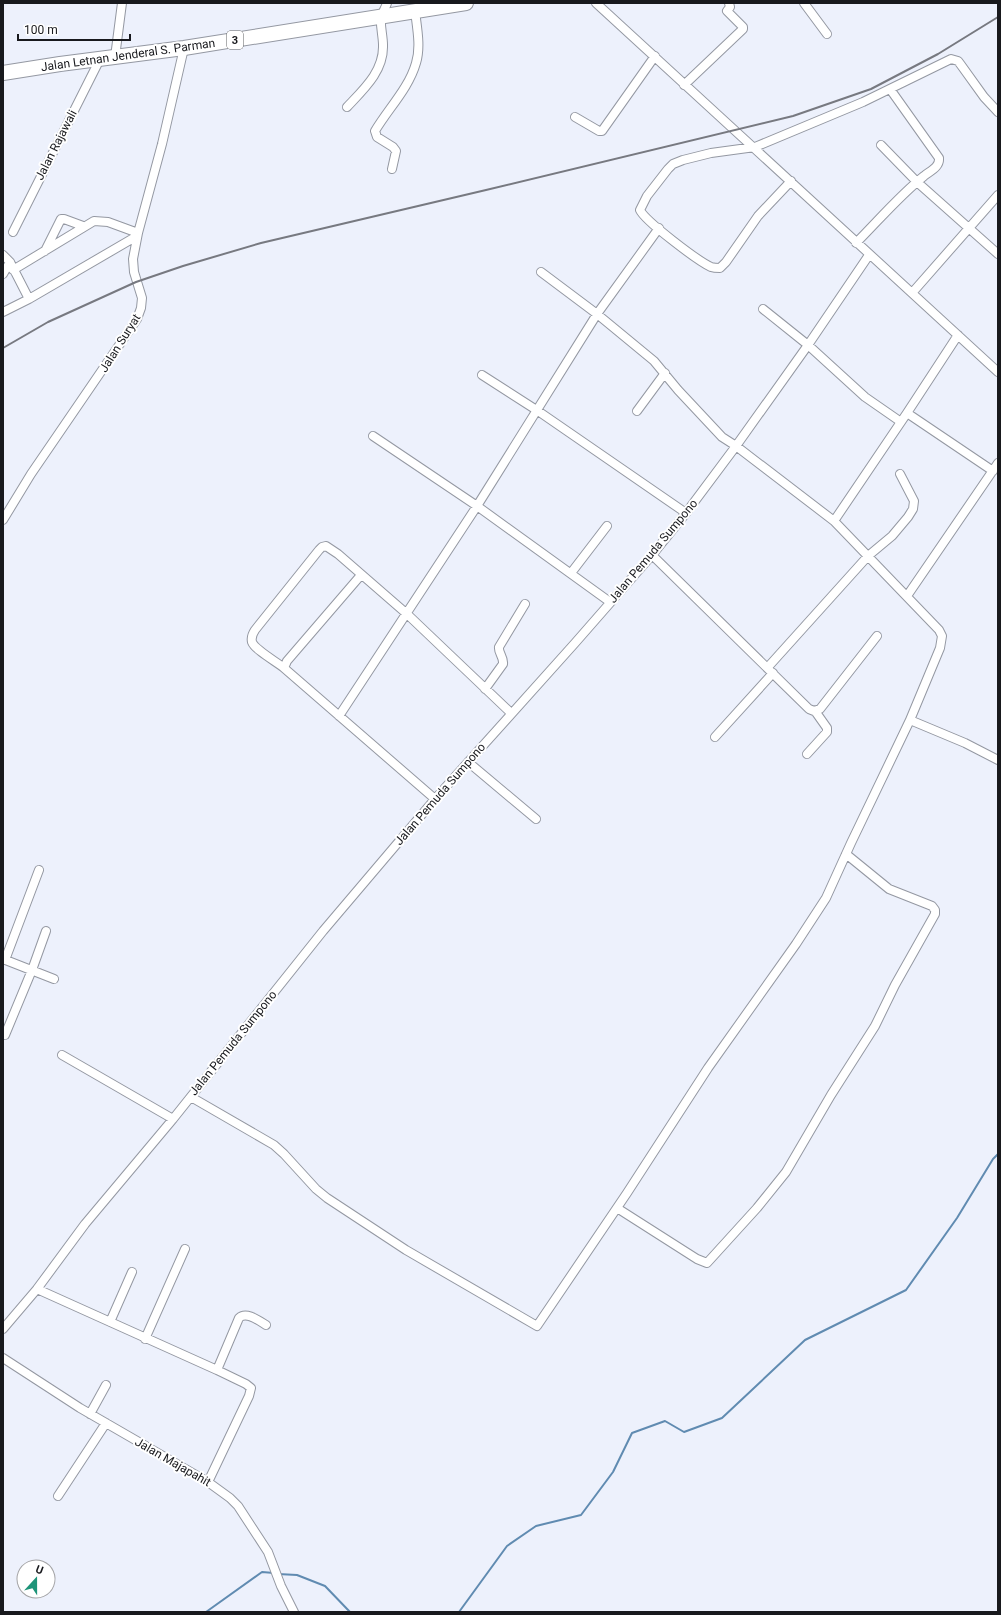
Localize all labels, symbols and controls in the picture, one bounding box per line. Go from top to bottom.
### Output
scale bar [18,16,130,42]
text: 100 m [24,23,58,37]
road number: 3 [227,31,243,49]
street label: Jalan Letnan Jenderal S. Parman [40,36,216,74]
street label: Jalan Rajawali [32,107,80,182]
street label: Jalan Suryat [97,311,144,375]
street label: Jalan Pemuda Sumpono [606,496,700,606]
street label: Jalan Pemuda Sumpono [392,740,488,848]
street label: Jalan Pemuda Sumpono [186,988,280,1098]
street label: Jalan Majapahit [133,1435,214,1489]
north arrow [16,1559,56,1599]
text: U [34,1563,45,1578]

